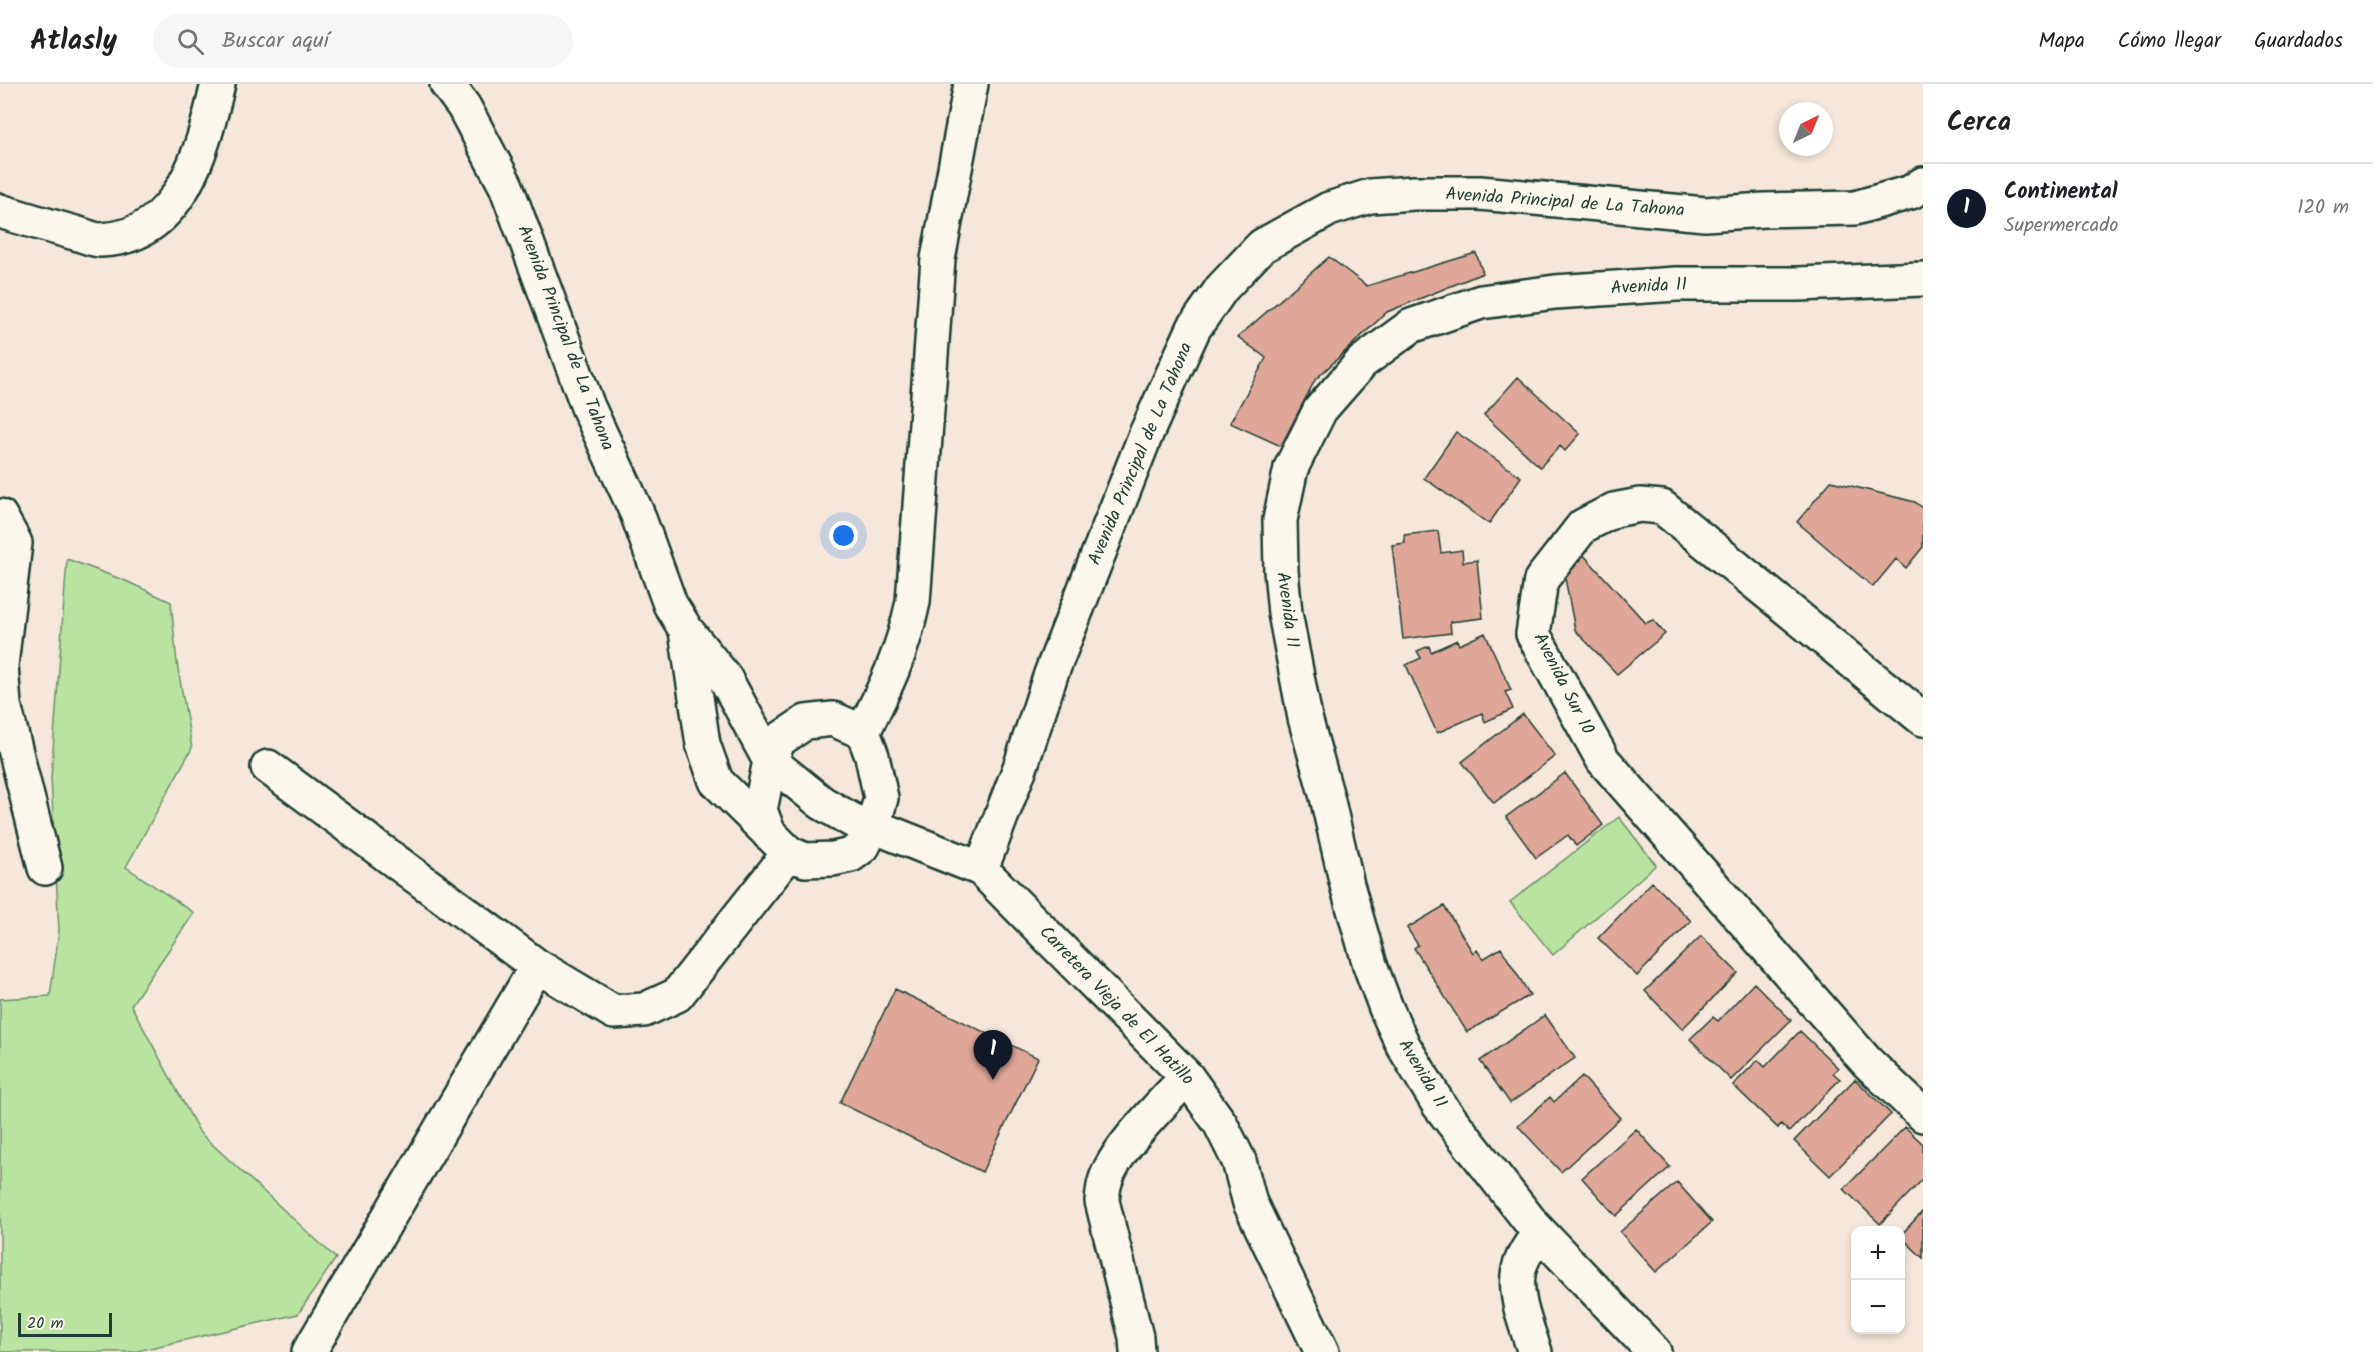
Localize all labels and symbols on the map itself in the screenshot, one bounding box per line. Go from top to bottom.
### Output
north arrow [1779,102,1833,156]
street label: Avenida Principal de La Tahona [1445,180,1685,226]
street label: Avenida Principal de La Tahona [509,221,621,455]
street label: Avenida 11 [1610,271,1688,303]
street label: Avenida Principal de La Tahona [1081,338,1201,570]
your location [829,521,858,550]
street label: Avenida 11 [1267,570,1307,650]
street label: Avenida Sur 10 [1525,628,1601,740]
street label: Carretera Vieja de El Hatillo [1031,919,1201,1093]
pin: 1 [974,1030,1012,1080]
street label: Avenida 11 [1390,1034,1454,1114]
scale bar [18,1310,112,1338]

